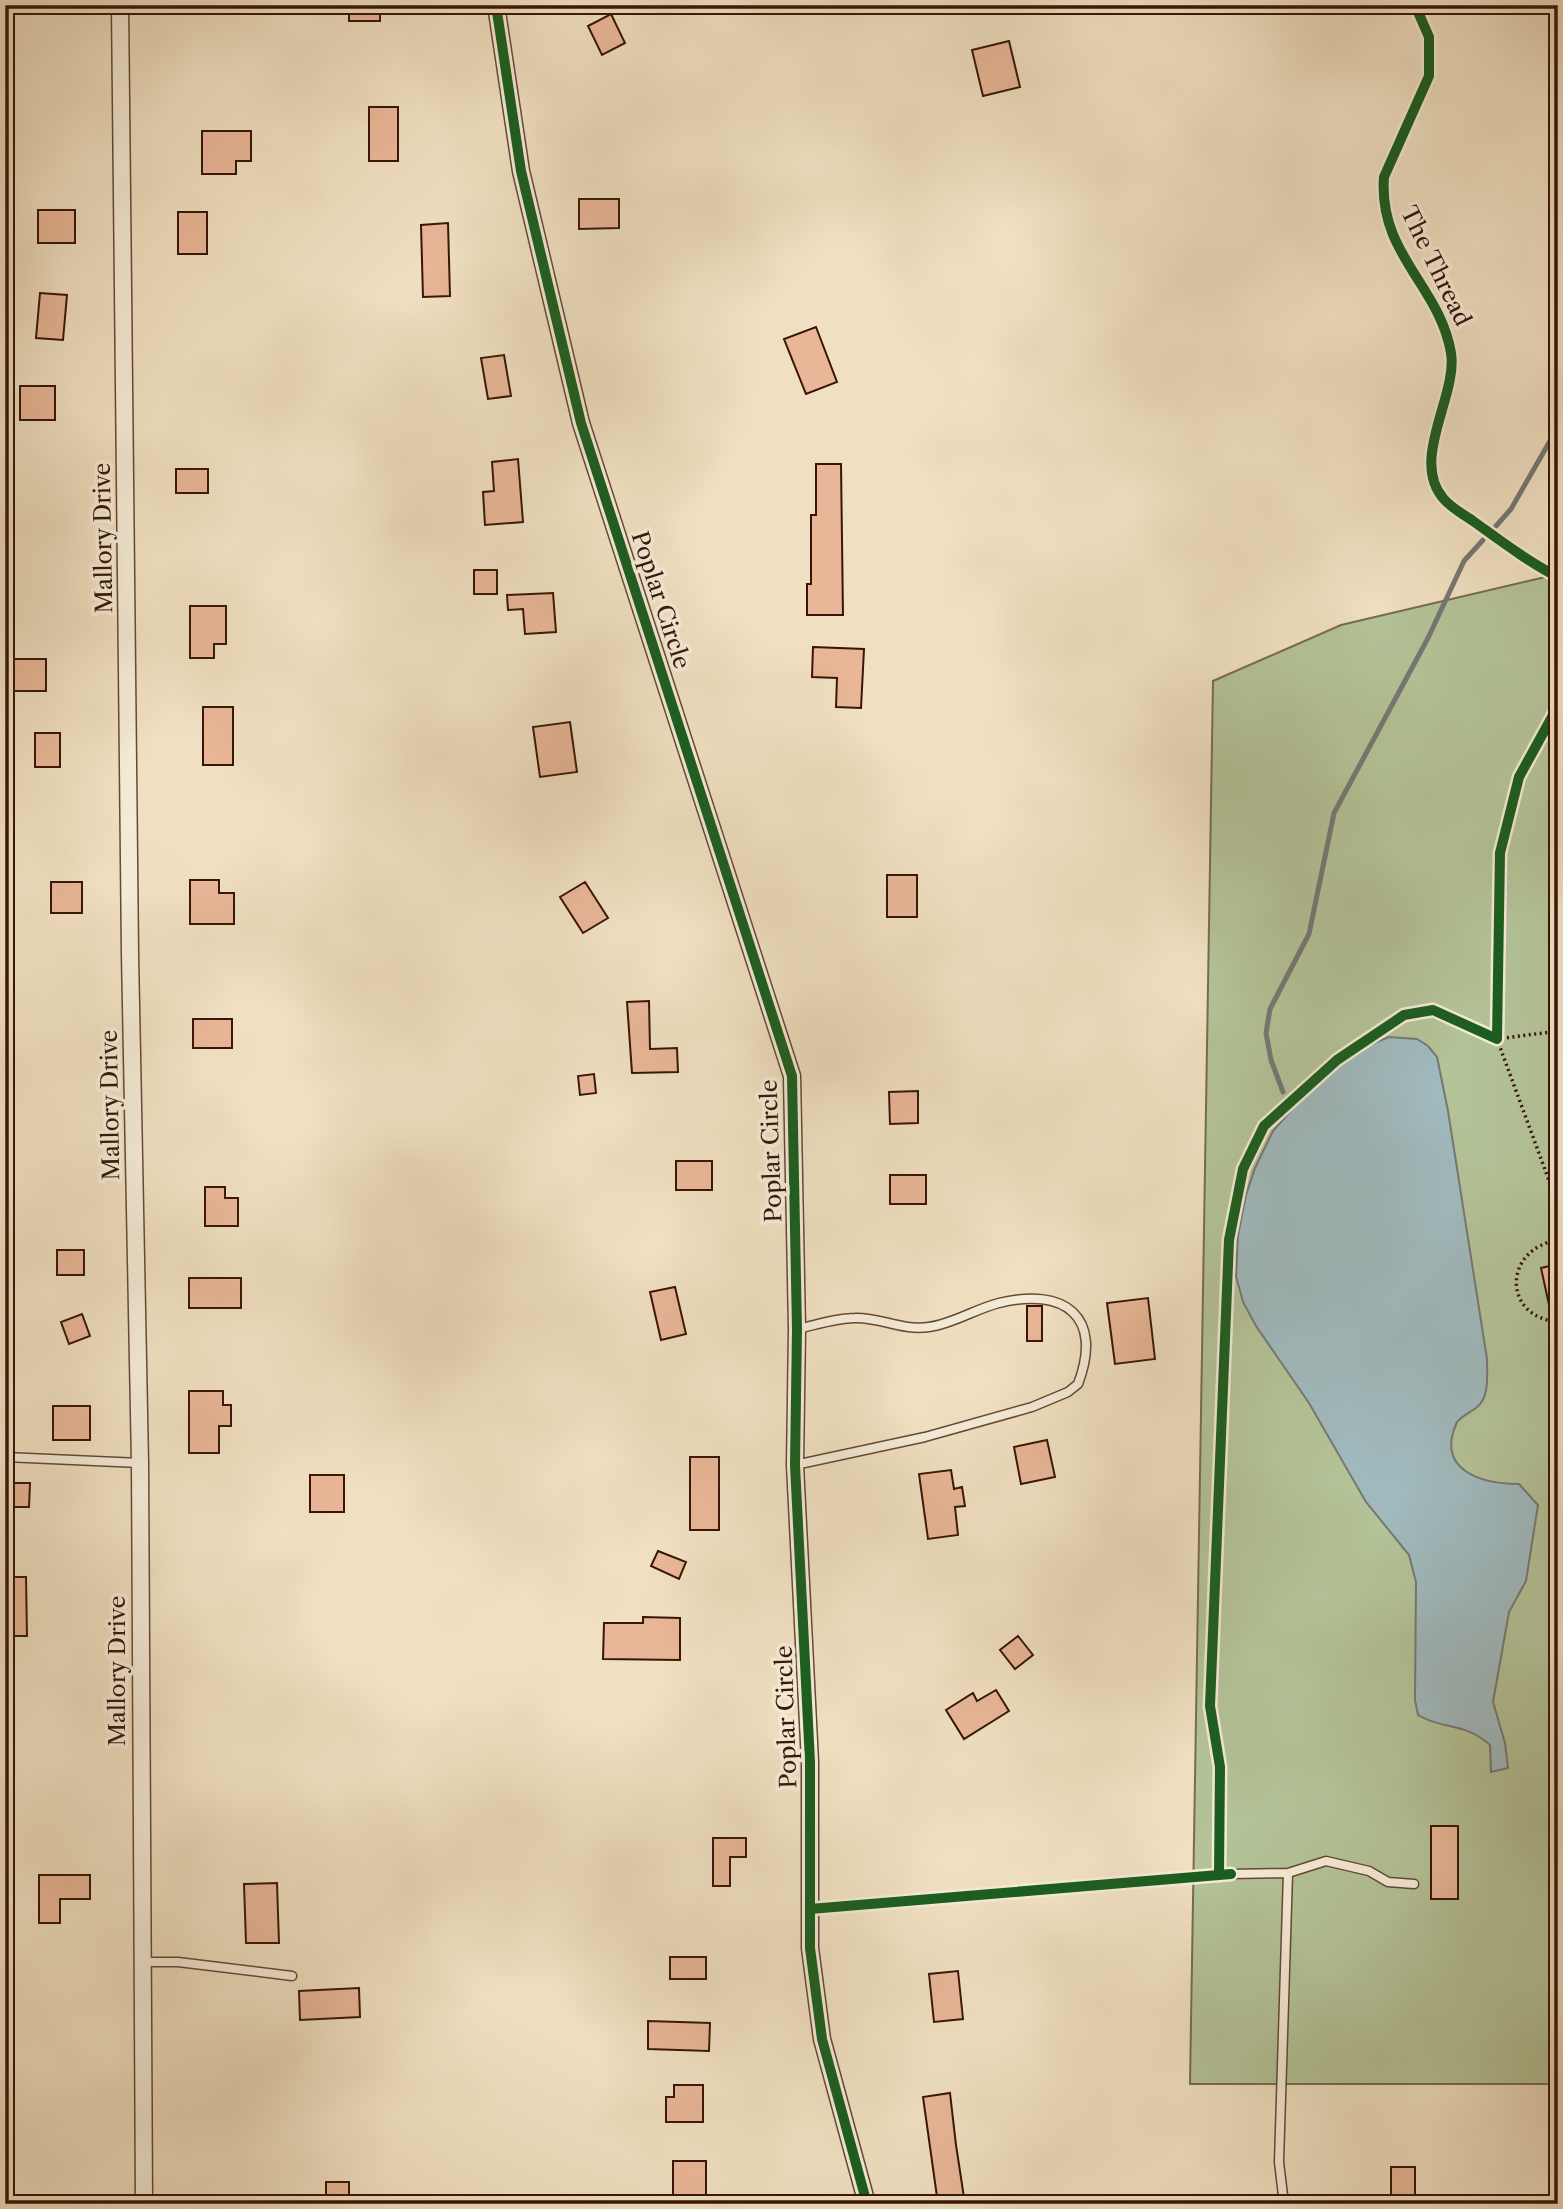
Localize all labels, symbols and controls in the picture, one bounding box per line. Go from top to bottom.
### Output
street label: The Thread [1395,201,1477,331]
street label: Mallory Drive [88,462,118,614]
street label: Poplar Circle [626,528,696,672]
street label: Mallory Drive [95,1029,125,1181]
street label: Poplar Circle [755,1079,787,1223]
street label: Mallory Drive [103,1596,131,1746]
street label: Poplar Circle [770,1645,802,1789]

